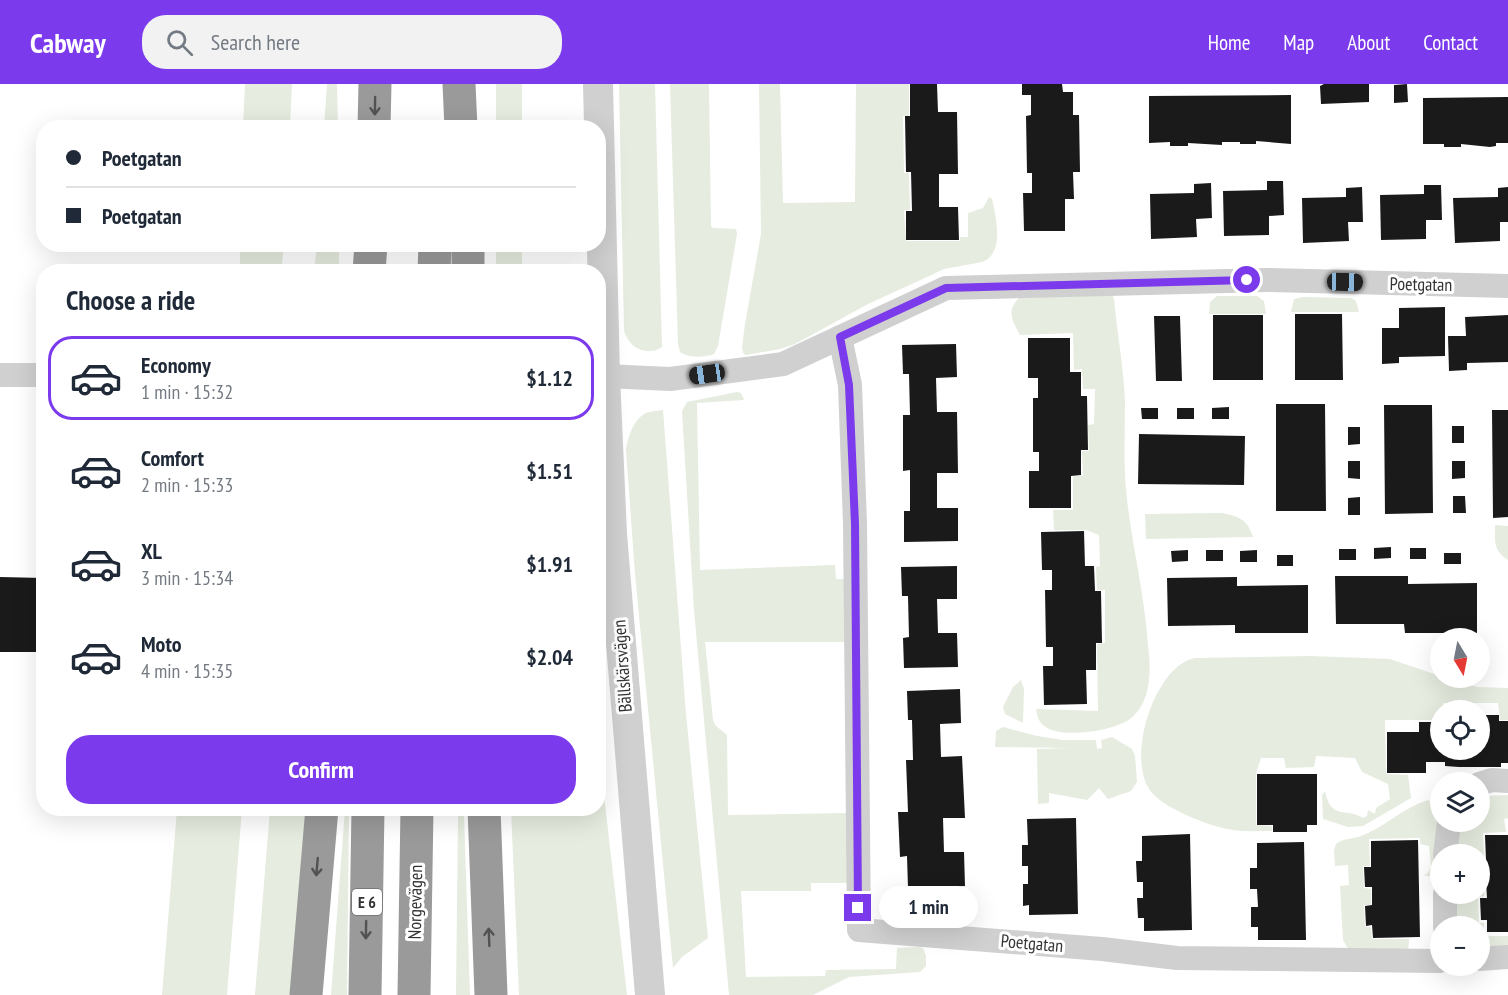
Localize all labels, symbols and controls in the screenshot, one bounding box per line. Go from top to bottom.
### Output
search box [142,15,562,69]
text: Cabway [30,24,106,61]
icon: search [163,26,196,59]
text: Search here [211,28,300,56]
text: Home [1208,29,1250,56]
text: Map [1283,29,1314,56]
text: About [1347,29,1390,56]
text: Contact [1423,29,1478,56]
one-way arrow [369,95,381,115]
text: Poetgatan [102,144,182,172]
text: Poetgatan [102,202,182,230]
route start [1233,266,1260,293]
street label: Poetgatan [1389,272,1453,296]
car [1327,273,1363,291]
text: Choose a ride [66,283,195,317]
icon: car [69,351,123,405]
text: Economy [141,351,211,379]
car [688,363,726,385]
text: $1.12 [526,364,573,392]
text: 1 min · 15:32 [141,379,233,405]
icon: car [69,444,123,498]
text: Comfort [141,444,204,472]
text: $1.51 [526,457,573,485]
text: 2 min · 15:33 [141,472,233,498]
icon: car [69,537,123,591]
text: XL [141,537,162,565]
text: $1.91 [526,550,573,578]
text: 3 min · 15:34 [141,565,233,591]
street label: Bällskärsvägen [607,619,637,713]
north arrow [1430,628,1490,688]
map controls [1430,628,1490,976]
icon: car [69,630,123,684]
text: Moto [141,630,182,658]
text: $2.04 [526,643,573,671]
text: 4 min · 15:35 [141,658,233,684]
button: locate [1430,700,1490,760]
button: Confirm [66,735,576,804]
button: layers [1430,772,1490,832]
button: + [1430,844,1490,904]
one-way arrow [312,856,323,876]
street label: Norgevägen [403,865,427,939]
callout: 1 min [879,887,978,929]
road number: E 6 [352,889,382,915]
route end [844,894,871,921]
text: 1 min [908,894,949,920]
button: − [1430,916,1490,976]
one-way arrow [360,919,372,939]
one-way arrow [484,927,495,947]
street label: Poetgatan [1000,929,1064,957]

